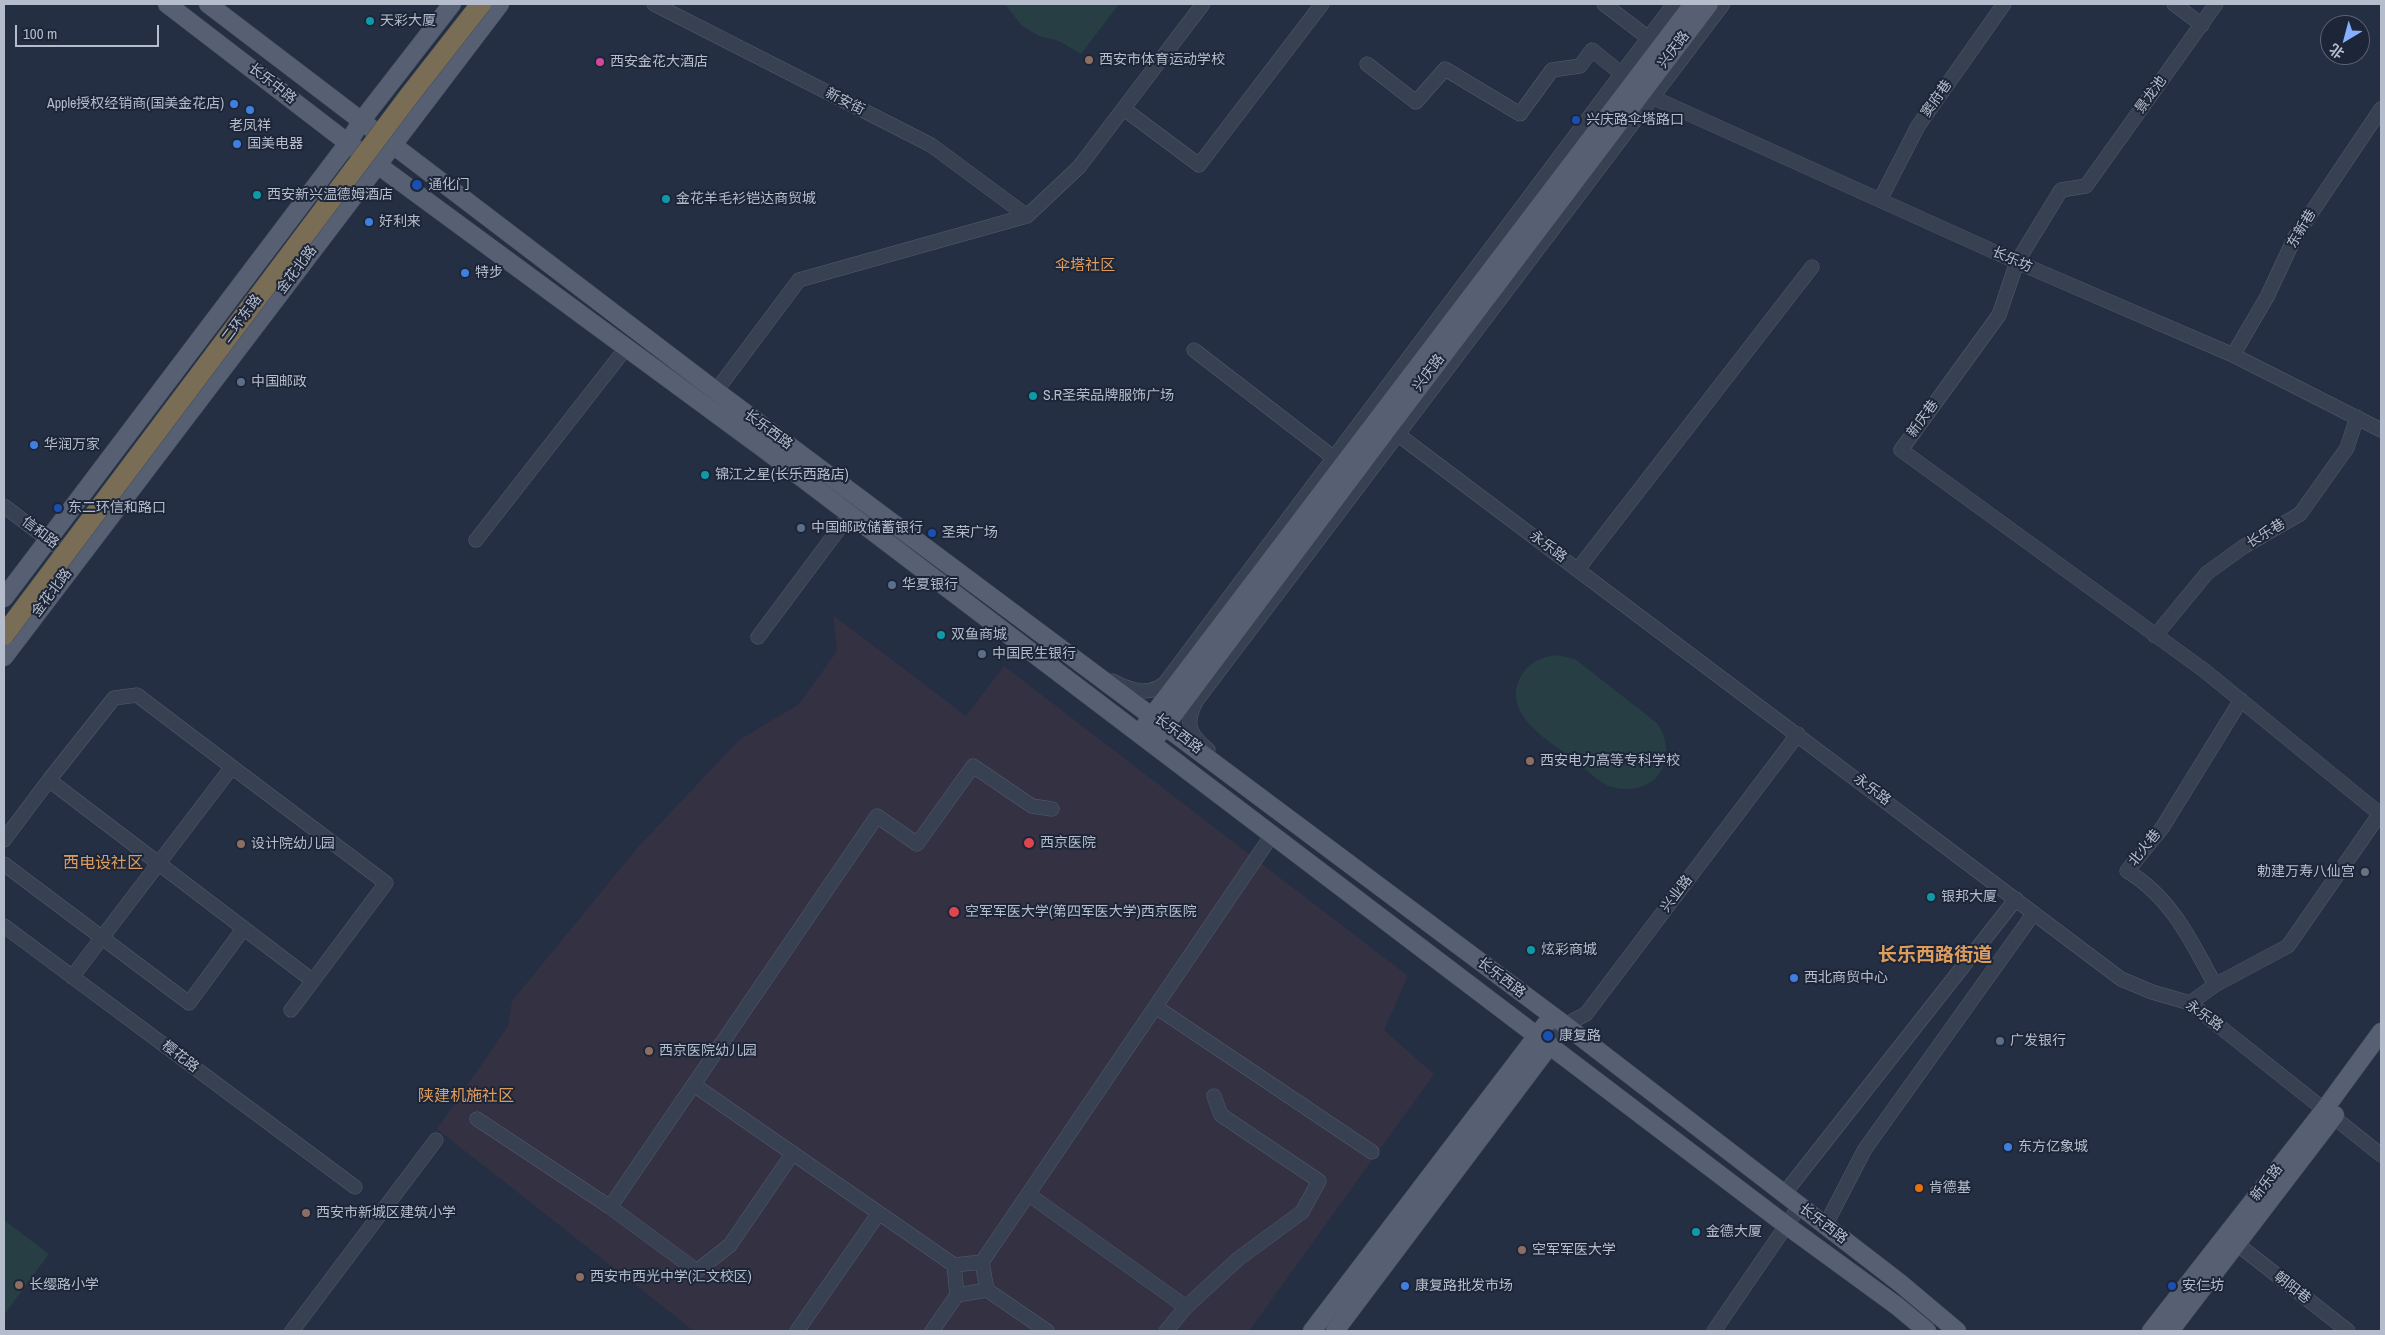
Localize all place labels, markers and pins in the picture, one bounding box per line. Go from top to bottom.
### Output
place label: 天彩大厦 [380,13,436,29]
marker: 天彩大厦 [364,15,376,27]
place label: 西安市体育运动学校 [1099,52,1225,68]
place label: 西安金花大酒店 [610,54,708,70]
marker: 西安市体育运动学校 [1083,54,1095,66]
marker: 西安金花大酒店 [594,56,606,68]
place label: Apple授权经销商(国美金花店) [47,96,224,112]
marker: Apple授权经销商(国美金花店) [228,98,240,110]
marker: 老凤祥 [244,104,256,116]
place label: 兴庆路伞塔路口 [1586,112,1684,128]
marker: 兴庆路伞塔路口 [1570,114,1582,126]
place label: 老凤祥 [229,118,271,134]
place label: 国美电器 [247,136,303,152]
marker: 国美电器 [231,138,243,150]
place label: 通化门 [428,177,470,193]
marker: 通化门 [410,178,424,192]
place label: 西安新兴温德姆酒店 [267,187,393,203]
marker: 西安新兴温德姆酒店 [251,189,263,201]
place label: 金花羊毛衫铠达商贸城 [676,191,816,207]
marker: 金花羊毛衫铠达商贸城 [660,193,672,205]
place label: 好利来 [379,214,421,230]
marker: 好利来 [363,216,375,228]
place label: 特步 [475,265,503,281]
marker: 特步 [459,267,471,279]
place label: 中国邮政 [251,374,307,390]
marker: 中国邮政 [235,376,247,388]
place label: S.R圣荣品牌服饰广场 [1043,388,1174,404]
marker: S.R圣荣品牌服饰广场 [1027,390,1039,402]
place label: 华润万家 [44,437,100,453]
marker: 华润万家 [28,439,40,451]
place label: 锦江之星(长乐西路店) [715,467,849,483]
marker: 锦江之星(长乐西路店) [699,469,711,481]
place label: 东二环信和路口 [68,500,166,516]
marker: 东二环信和路口 [52,502,64,514]
place label: 中国邮政储蓄银行 [811,520,923,536]
marker: 中国邮政储蓄银行 [795,522,807,534]
place label: 圣荣广场 [942,525,998,541]
marker: 圣荣广场 [926,527,938,539]
place label: 华夏银行 [902,577,958,593]
marker: 华夏银行 [886,579,898,591]
place label: 双鱼商城 [951,627,1007,643]
marker: 双鱼商城 [935,629,947,641]
place label: 中国民生银行 [992,646,1076,662]
marker: 中国民生银行 [976,648,988,660]
place label: 西安电力高等专科学校 [1540,753,1680,769]
marker: 西安电力高等专科学校 [1524,755,1536,767]
place label: 西京医院 [1040,835,1096,851]
place label: 设计院幼儿园 [251,836,335,852]
marker: 西京医院 [1022,836,1036,850]
marker: 设计院幼儿园 [235,838,247,850]
place label: 勅建万寿八仙宫 [2257,864,2355,880]
marker: 勅建万寿八仙宫 [2359,866,2371,878]
place label: 银邦大厦 [1941,889,1997,905]
marker: 银邦大厦 [1925,891,1937,903]
place label: 空军军医大学(第四军医大学)西京医院 [965,904,1197,920]
marker: 空军军医大学(第四军医大学)西京医院 [947,905,961,919]
place label: 炫彩商城 [1541,942,1597,958]
marker: 炫彩商城 [1525,944,1537,956]
place label: 西北商贸中心 [1804,970,1888,986]
marker: 西北商贸中心 [1788,972,1800,984]
place label: 康复路 [1559,1028,1601,1044]
marker: 康复路 [1541,1029,1555,1043]
place label: 广发银行 [2010,1033,2066,1049]
marker: 广发银行 [1994,1035,2006,1047]
place label: 西京医院幼儿园 [659,1043,757,1059]
marker: 西京医院幼儿园 [643,1045,655,1057]
place label: 东方亿象城 [2018,1139,2088,1155]
marker: 东方亿象城 [2002,1141,2014,1153]
place label: 肯德基 [1929,1180,1971,1196]
marker: 肯德基 [1913,1182,1925,1194]
place label: 西安市新城区建筑小学 [316,1205,456,1221]
marker: 西安市新城区建筑小学 [300,1207,312,1219]
place label: 金德大厦 [1706,1224,1762,1240]
marker: 金德大厦 [1690,1226,1702,1238]
place label: 空军军医大学 [1532,1242,1616,1258]
marker: 空军军医大学 [1516,1244,1528,1256]
place label: 西安市西光中学(汇文校区) [590,1269,752,1285]
marker: 西安市西光中学(汇文校区) [574,1271,586,1283]
place label: 长缨路小学 [29,1277,99,1293]
place label: 康复路批发市场 [1415,1278,1513,1294]
place label: 安仁坊 [2182,1278,2224,1294]
marker: 长缨路小学 [13,1279,25,1291]
marker: 康复路批发市场 [1399,1280,1411,1292]
marker: 安仁坊 [2166,1280,2178,1292]

